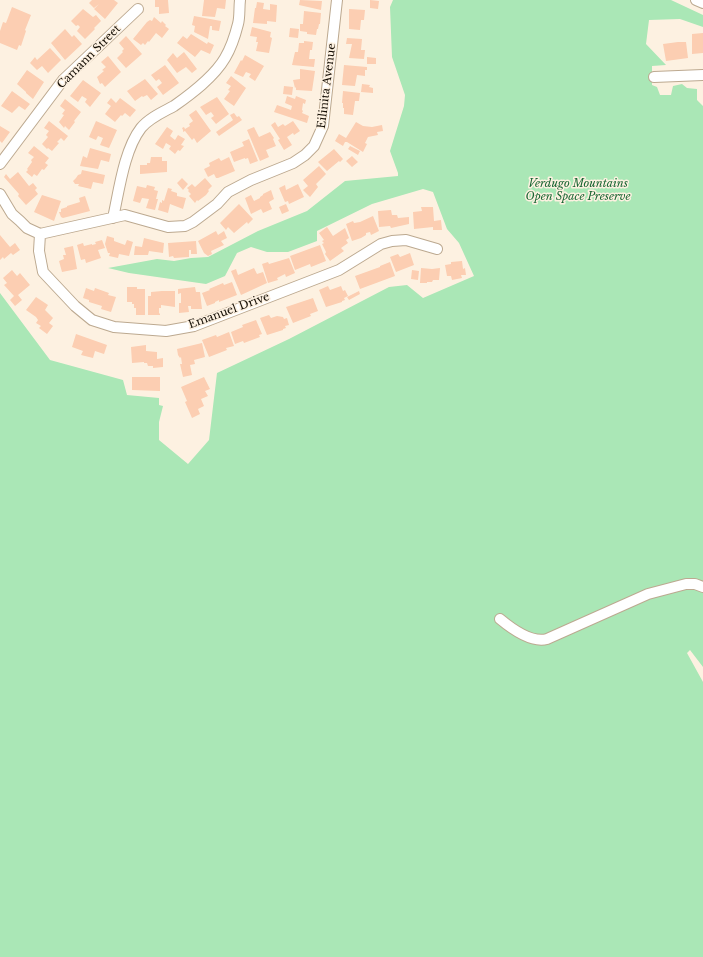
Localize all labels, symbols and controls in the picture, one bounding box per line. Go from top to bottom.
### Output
street label: Camann Street [55,23,123,91]
street label: Eilinita Avenue [315,43,339,129]
park label: Verdugo Mountains Open Space Preserve [526,177,630,203]
street label: Emanuel Drive [187,290,271,332]

